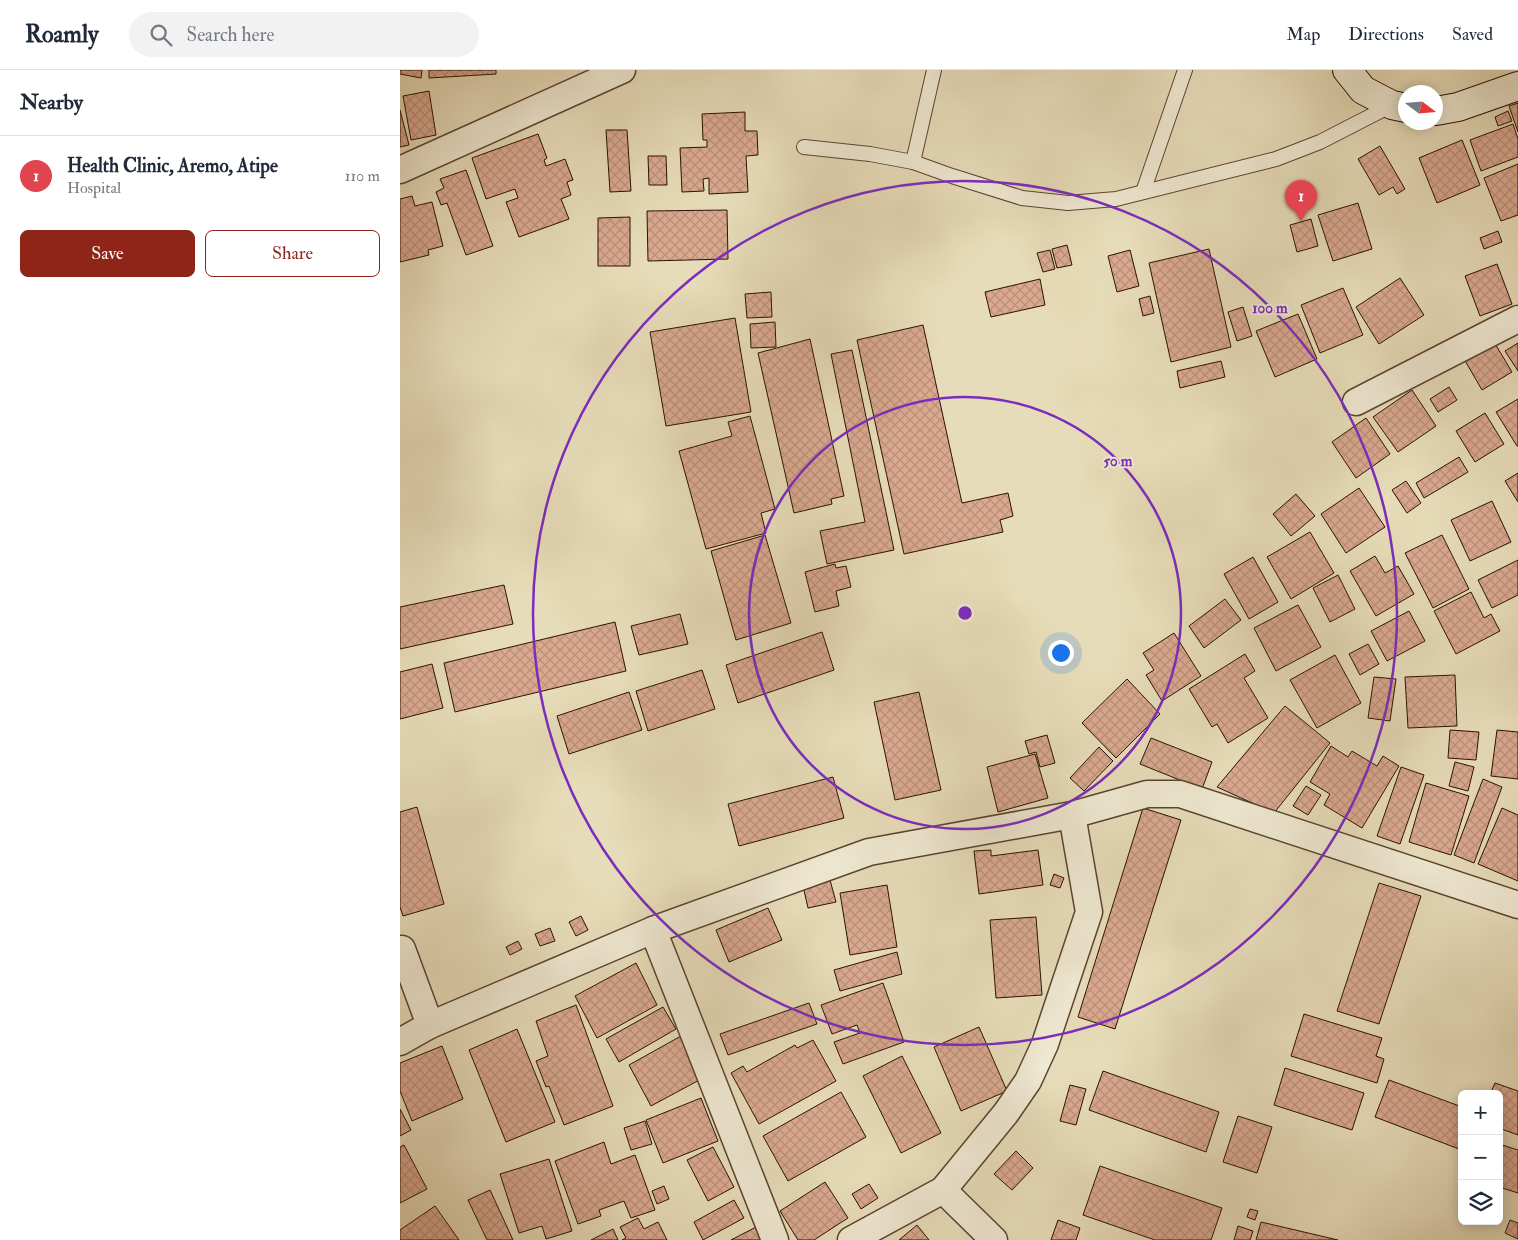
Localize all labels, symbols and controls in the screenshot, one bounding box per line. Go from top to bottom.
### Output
search box [129,12,479,57]
text: Roamly [25,19,99,50]
icon: search [147,21,175,49]
text: Search here [187,23,274,47]
text: Map [1287,23,1320,46]
text: Directions [1348,23,1424,46]
text: Saved [1452,23,1493,46]
north arrow [1398,85,1443,130]
text: Nearby [20,89,83,116]
text: Health Clinic, Aremo, Atipe [67,154,278,178]
text: 1 [33,166,39,186]
text: 110 m [345,166,380,186]
text: Hospital [67,178,121,198]
pin: 1 [1285,180,1317,221]
button: Save [20,230,195,277]
button: Share [205,230,380,277]
text: 100 m [1252,299,1288,318]
text: 50 m [1104,452,1133,471]
centre of rings [956,604,974,622]
your location [1048,640,1074,666]
map controls [1458,1090,1503,1225]
button: + [1458,1090,1503,1135]
button: − [1458,1135,1503,1180]
button: layers [1458,1180,1503,1225]

